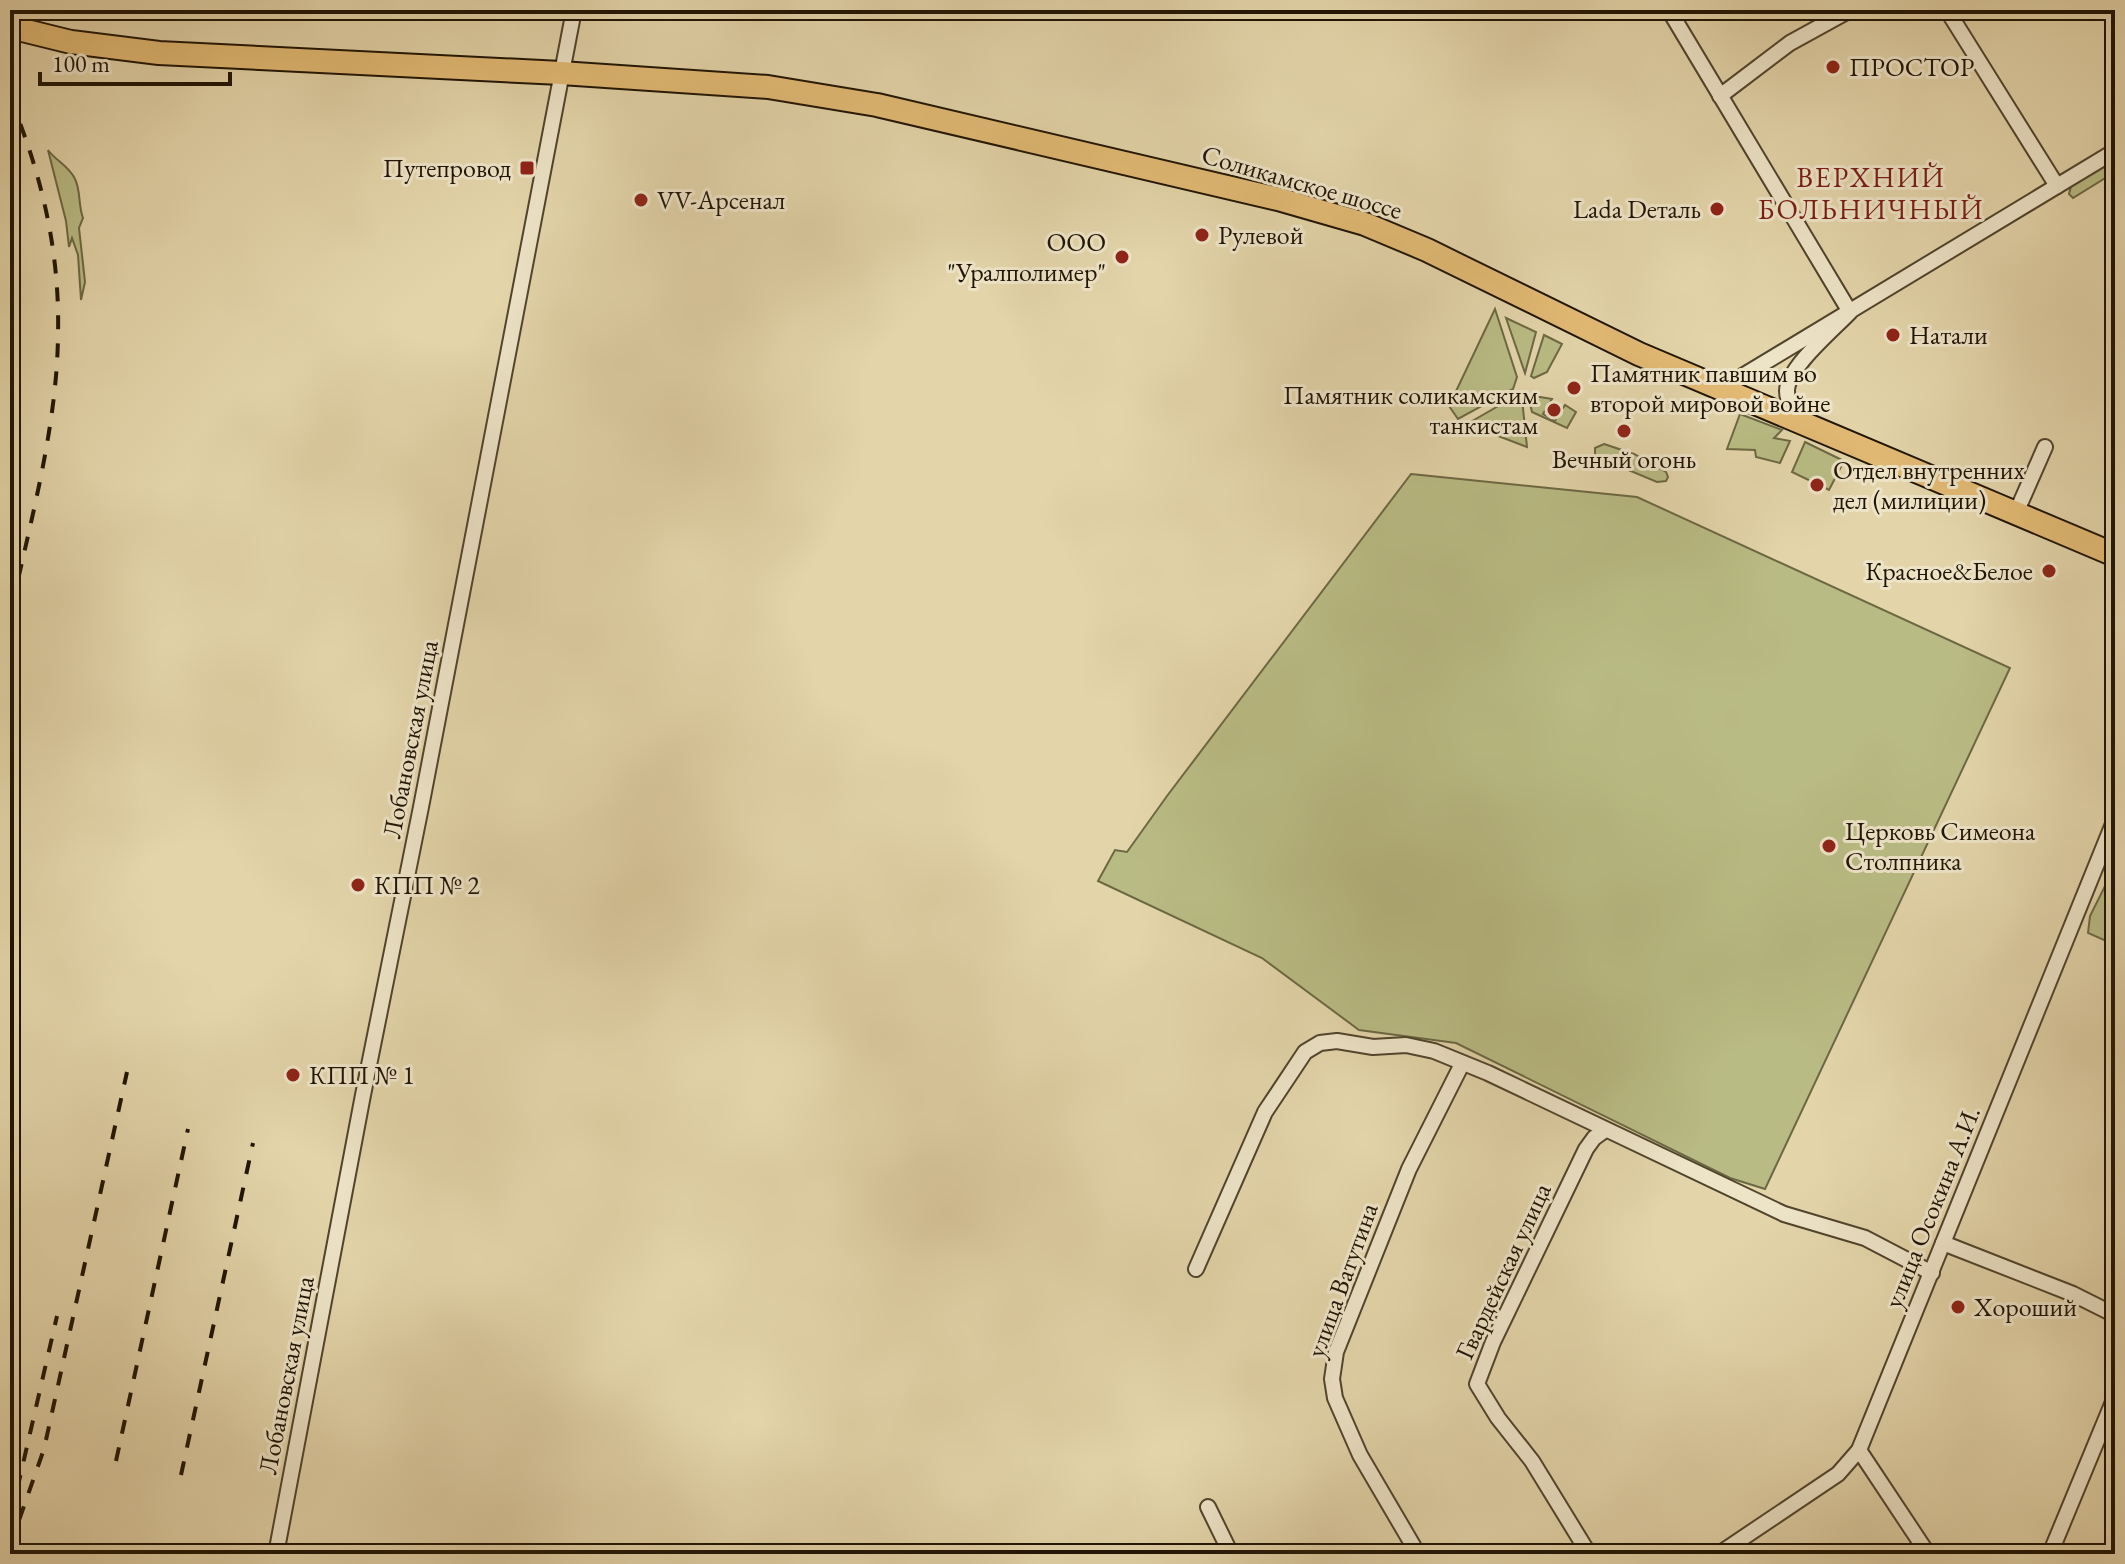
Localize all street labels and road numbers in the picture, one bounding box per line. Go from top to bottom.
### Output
street label: Соликамское шоссе [1198,137,1406,227]
street label: Лобановская улица [374,636,446,841]
street label: улица Осокина А.И. [1876,1101,1988,1313]
street label: Гвардейская улица [1447,1177,1559,1365]
street label: улица Ватутина [1298,1198,1386,1362]
street label: Лобановская улица [250,1272,322,1477]

